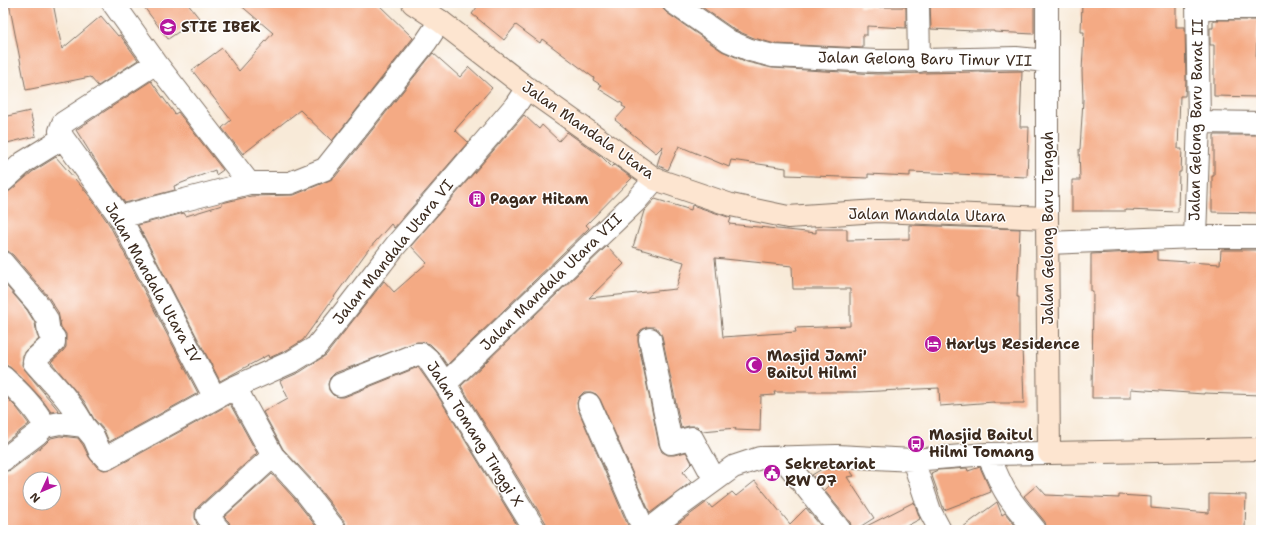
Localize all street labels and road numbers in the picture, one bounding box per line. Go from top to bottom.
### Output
street label: Jalan Gelong Baru Barat II [1184,19,1208,221]
street label: Jalan Gelong Baru Timur VII [818,47,1032,71]
street label: Jalan Mandala Utara [518,77,659,184]
street label: Jalan Gelong Baru Tengah [1038,131,1058,325]
street label: Jalan Mandala Utara VI [328,175,458,329]
street label: Jalan Mandala Utara IV [100,199,206,367]
street label: Jalan Mandala Utara [848,204,1007,226]
street label: Jalan Mandala Utara VII [476,209,626,355]
street label: Jalan Tomang Tinggi X [422,358,528,511]

